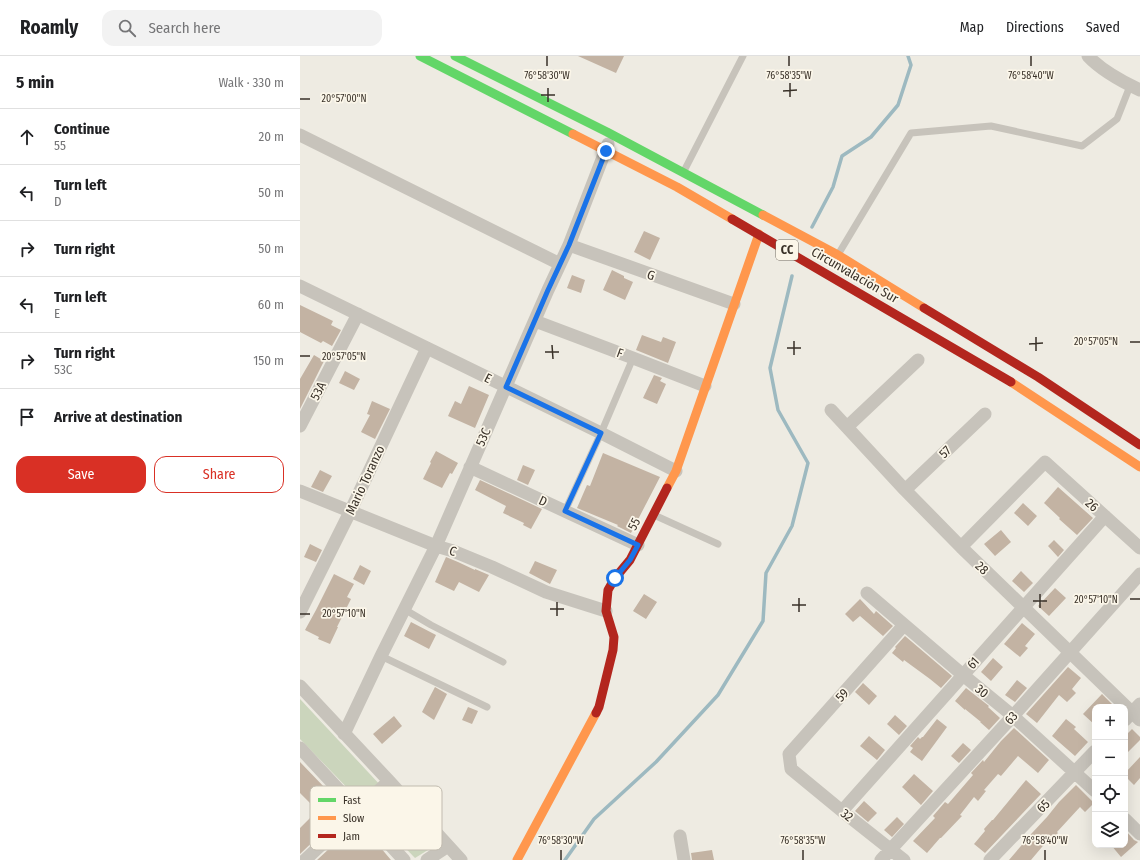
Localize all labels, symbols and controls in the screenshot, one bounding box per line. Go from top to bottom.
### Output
search box [102,10,382,46]
text: Roamly [20,16,78,39]
icon: search [116,17,138,39]
text: Search here [148,19,221,37]
text: Map [960,19,984,36]
text: Directions [1006,19,1064,36]
text: Saved [1086,19,1120,36]
text: 76°58'30"W [524,70,570,82]
text: 76°58'35"W [767,70,812,82]
text: 76°58'40"W [1008,70,1054,82]
text: 5 min [16,72,54,93]
text: Walk · 330 m [219,75,284,90]
text: 20°57'00"N [322,93,366,105]
text: Continue [54,120,110,138]
icon: ahead [16,126,38,148]
text: 20 m [258,129,284,144]
text: 55 [54,138,66,153]
route end [597,142,615,160]
text: Turn left [54,176,107,194]
icon: left [16,182,38,204]
text: 50 m [258,185,284,200]
text: D [54,194,62,209]
icon: right [16,238,38,260]
text: Turn right [54,240,115,258]
road number: CC [776,240,798,260]
text: 50 m [258,241,284,256]
street label: Circunvalación Sur [809,244,902,306]
street label: G [645,267,657,283]
text: Turn left [54,288,107,306]
icon: left [16,294,38,316]
text: 60 m [258,297,284,312]
text: E [54,306,60,321]
text: 20°57'05"N [1074,336,1118,348]
text: Turn right [54,344,115,362]
street label: F [615,345,626,361]
icon: right [16,350,38,372]
text: 20°57'05"N [322,351,366,363]
text: 150 m [253,353,284,368]
text: 53C [54,362,72,377]
street label: E [482,370,494,386]
street label: 53A [307,379,329,403]
icon: arrive [16,406,38,428]
text: Arrive at destination [54,408,182,426]
street label: 53C [472,425,494,448]
street label: Mario Toranzo [342,443,388,517]
street label: 57 [936,443,954,461]
button: Save [16,456,146,493]
button: Share [154,456,284,493]
street label: D [536,493,550,509]
street label: 26 [1082,495,1102,515]
street label: 55 [625,515,643,533]
street label: C [447,543,459,559]
street label: 28 [972,558,992,578]
route start [606,569,624,587]
text: 20°57'10"N [1074,594,1118,606]
text: 20°57'10"N [322,608,366,620]
street label: 61 [964,654,982,672]
street label: 30 [972,681,992,701]
street label: 59 [832,685,852,705]
map controls [1092,704,1128,848]
button: + [1092,704,1128,740]
street label: 63 [1001,708,1021,728]
button: − [1092,740,1128,776]
button: locate [1092,776,1128,812]
legend [310,786,442,850]
text: Fast [343,794,361,807]
street label: 65 [1033,796,1053,816]
street label: 32 [838,806,856,825]
text: Slow [343,812,364,825]
button: layers [1092,812,1128,848]
text: Jam [343,830,360,843]
text: 76°58'30"W [538,835,584,847]
text: 76°58'35"W [781,835,826,847]
text: 76°58'40"W [1022,835,1068,847]

